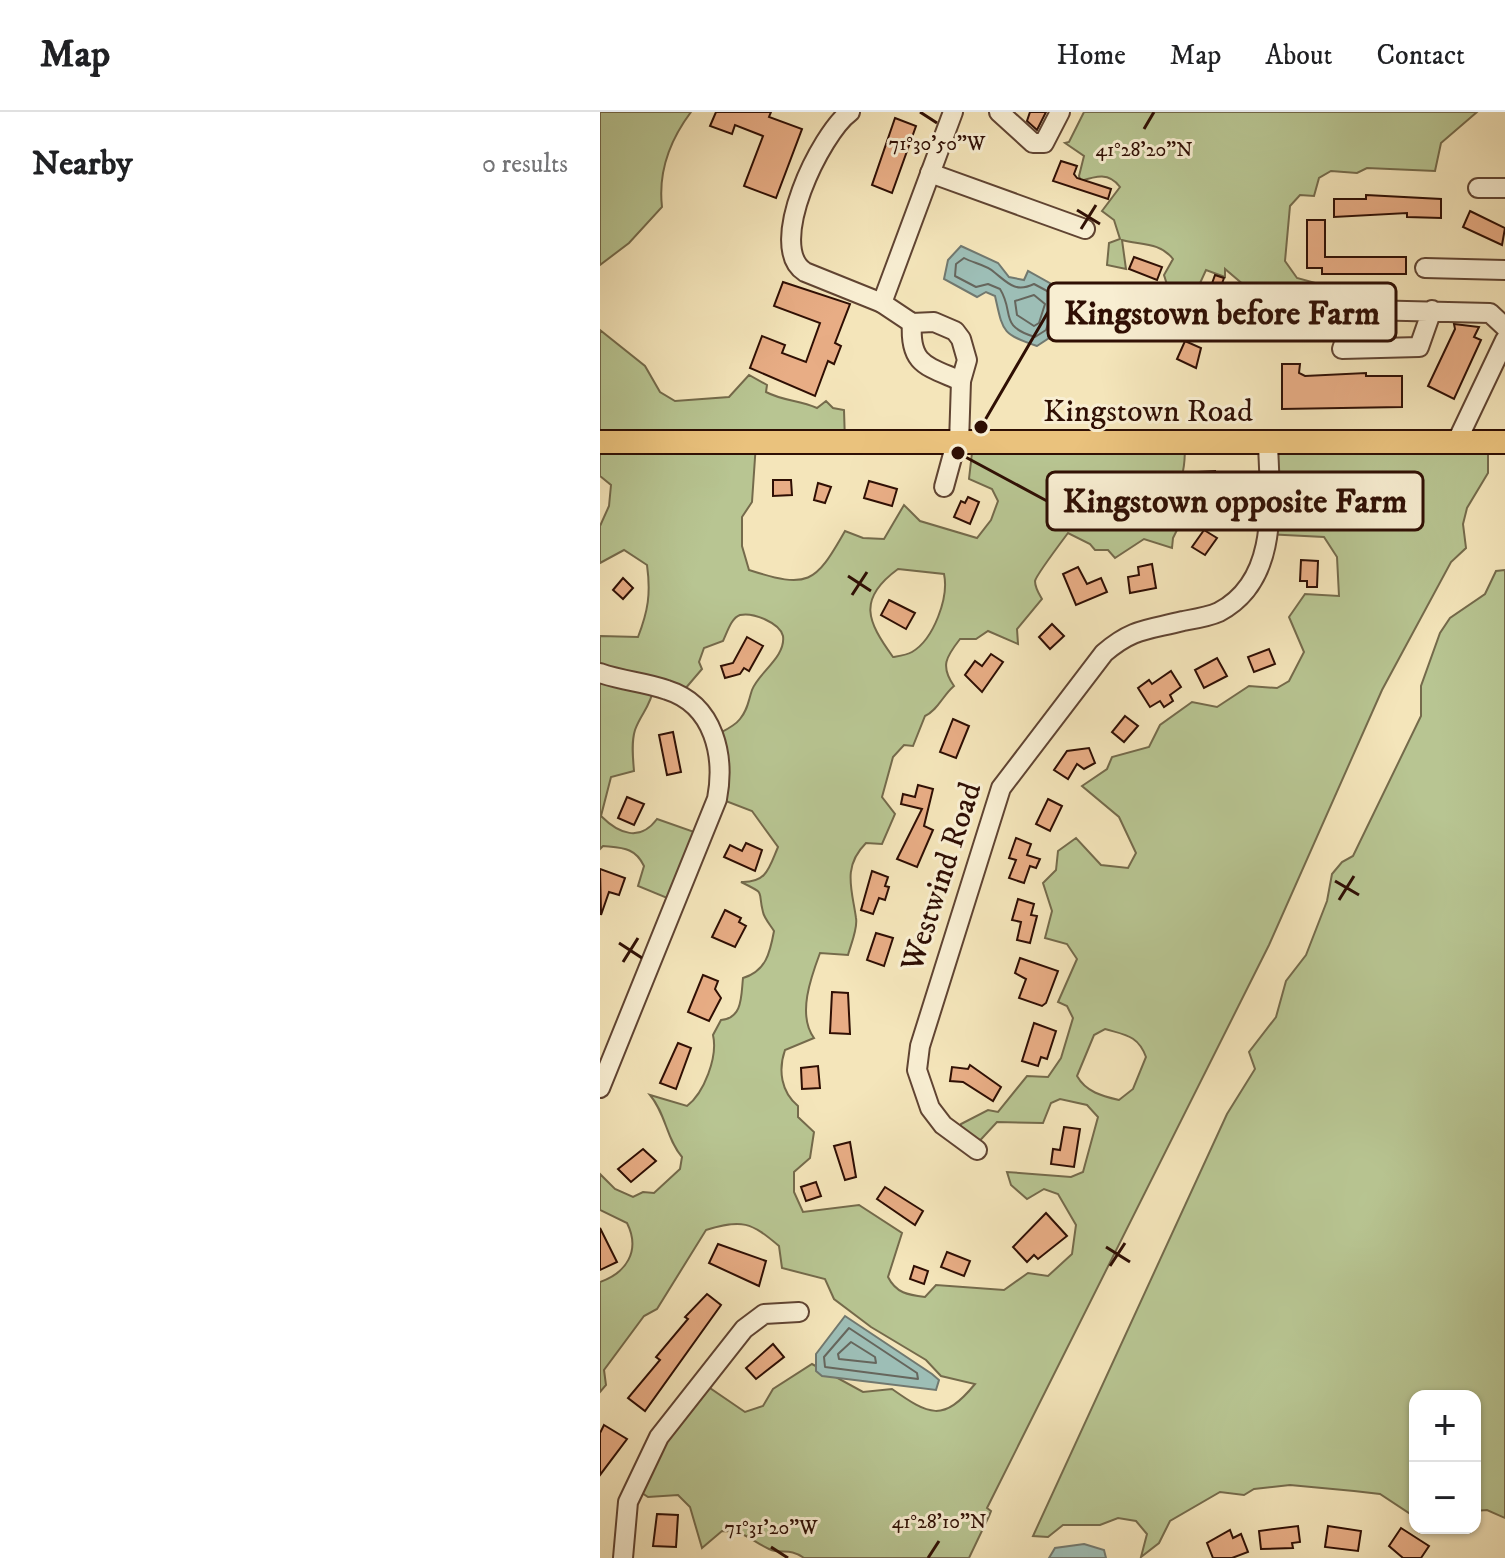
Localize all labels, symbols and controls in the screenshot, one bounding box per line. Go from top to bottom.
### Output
text: Map [40,31,110,79]
text: Home [1057,38,1126,73]
text: Map [1170,38,1221,73]
text: About [1265,38,1332,73]
text: Contact [1376,38,1465,73]
text: 71°30'50"W [889,132,986,157]
text: 41°28'20"N [1095,138,1193,163]
text: Nearby [32,143,133,185]
text: 0 results [482,148,568,181]
callout: Kingstown before Farm [1048,283,1396,341]
text: Kingstown before Farm [1064,293,1380,335]
street label: Kingstown Road [1043,392,1253,432]
callout: Kingstown opposite Farm [1047,472,1423,530]
text: Kingstown opposite Farm [1063,481,1408,523]
street label: Westwind Road [892,777,991,977]
map controls [1409,1390,1481,1534]
button: + [1409,1390,1481,1462]
button: − [1409,1462,1481,1534]
text: 41°28'10"N [892,1510,986,1535]
text: 71°31'20"W [724,1516,818,1541]

